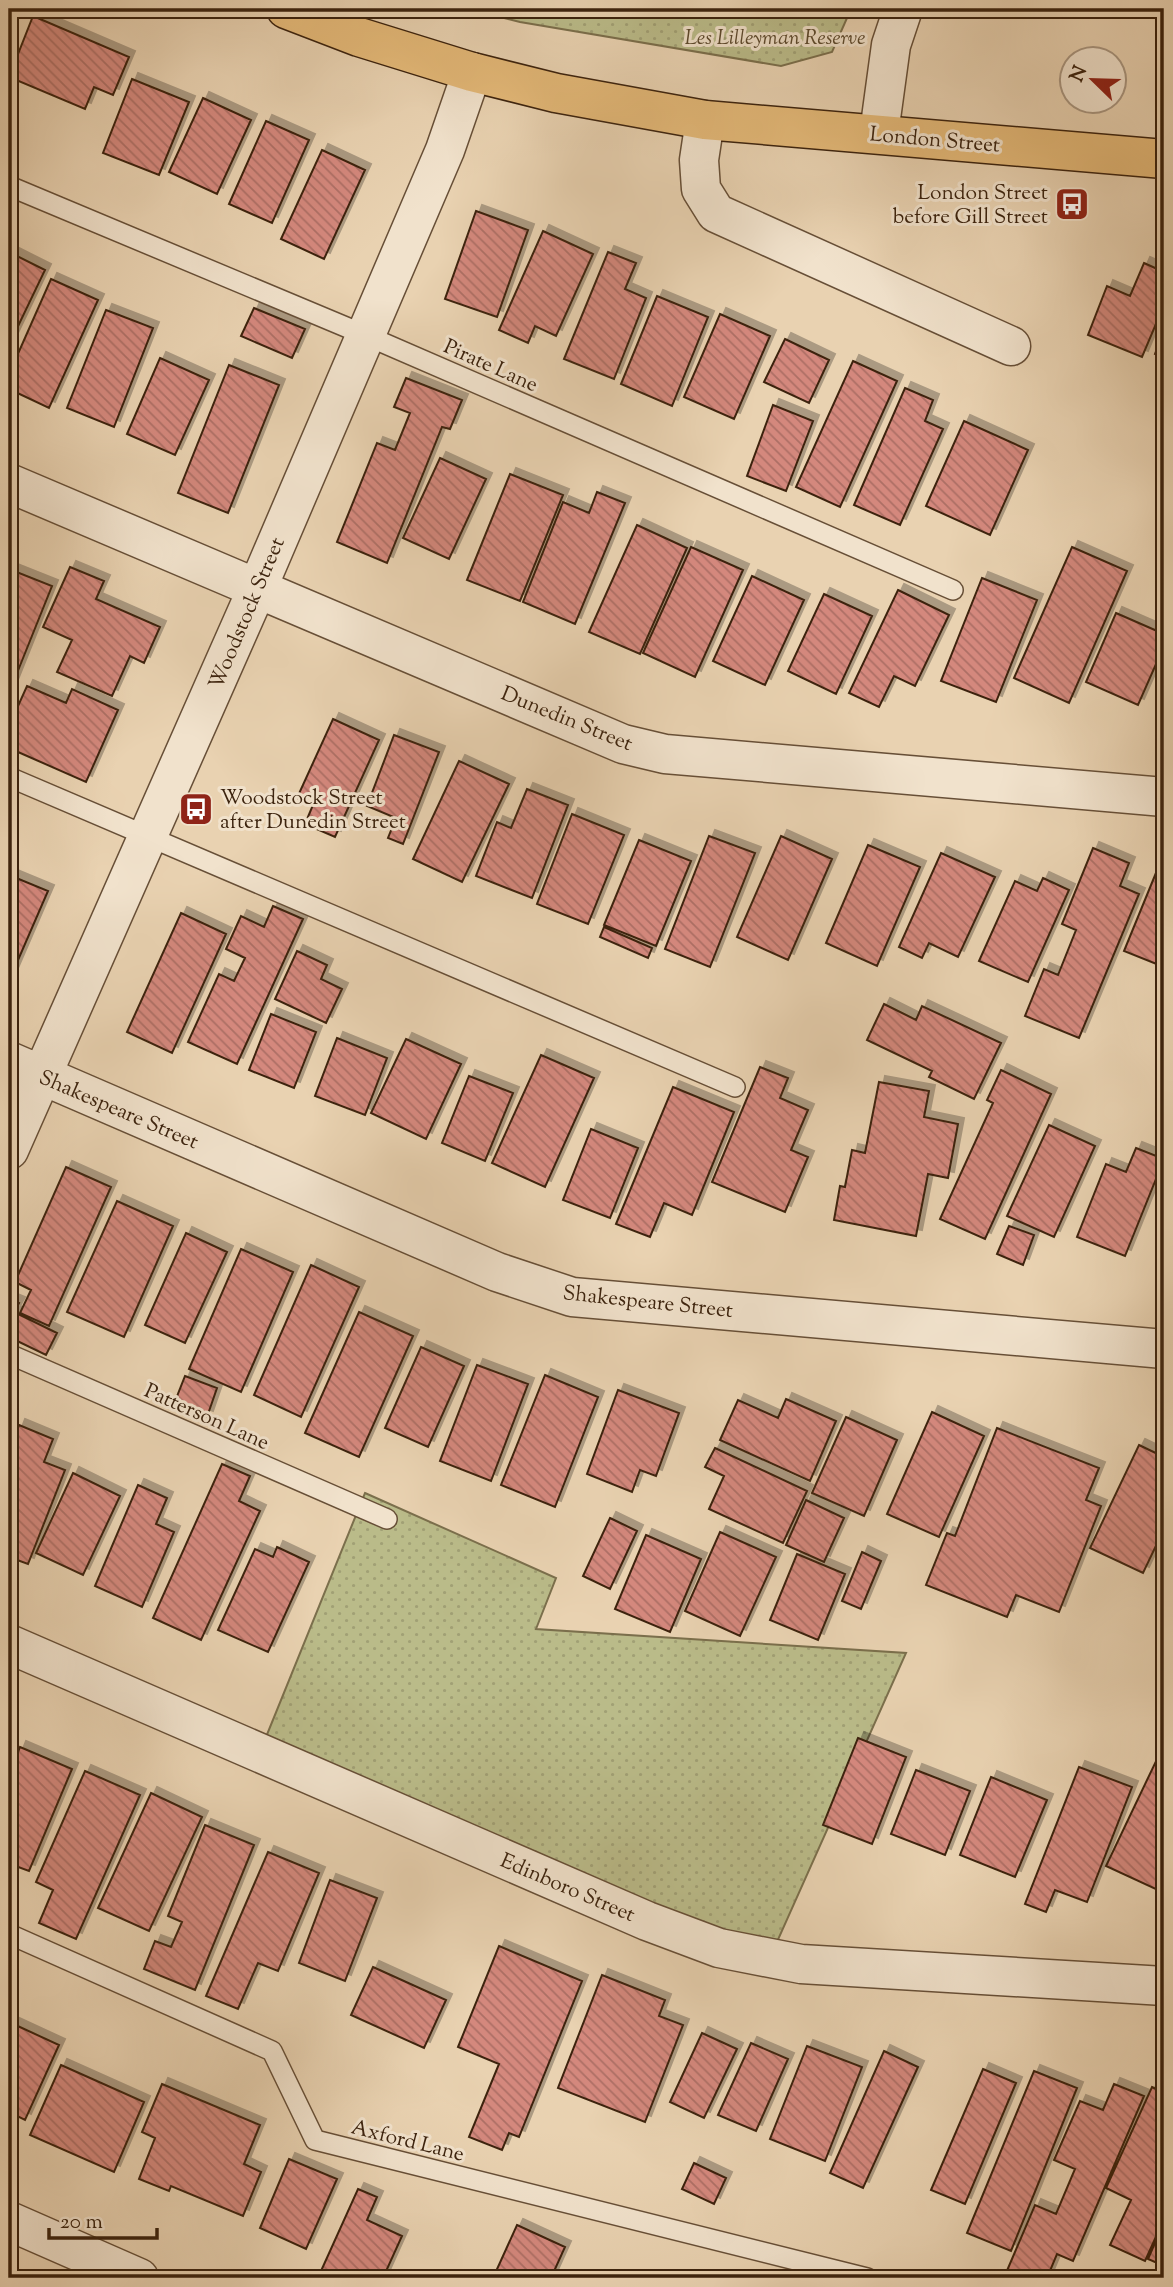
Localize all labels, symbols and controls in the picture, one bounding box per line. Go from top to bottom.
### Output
park label: Les Lilleyman Reserve [684,24,866,54]
north arrow [1058,46,1128,116]
text: N [1064,62,1095,87]
street label: London Street [868,120,1001,162]
place label: London Street before Gill Street [893,179,1048,233]
bus stop icon: London Street before Gill Street [1053,185,1091,223]
street label: Pirate Lane [438,333,542,401]
street label: Woodstock Street [202,533,293,694]
street label: Dunedin Street [496,680,637,760]
place label: Woodstock Street after Dunedin Street [220,784,406,838]
bus stop icon: Woodstock Street after Dunedin Street [177,790,215,828]
street label: Shakespeare Street [34,1064,203,1158]
street label: Shakespeare Street [561,1279,734,1327]
street label: Patterson Lane [139,1377,274,1459]
street label: Edinboro Street [495,1847,639,1931]
street label: Axford Lane [348,2113,467,2170]
scale bar [49,2196,158,2240]
text: 20 m [60,2208,103,2238]

